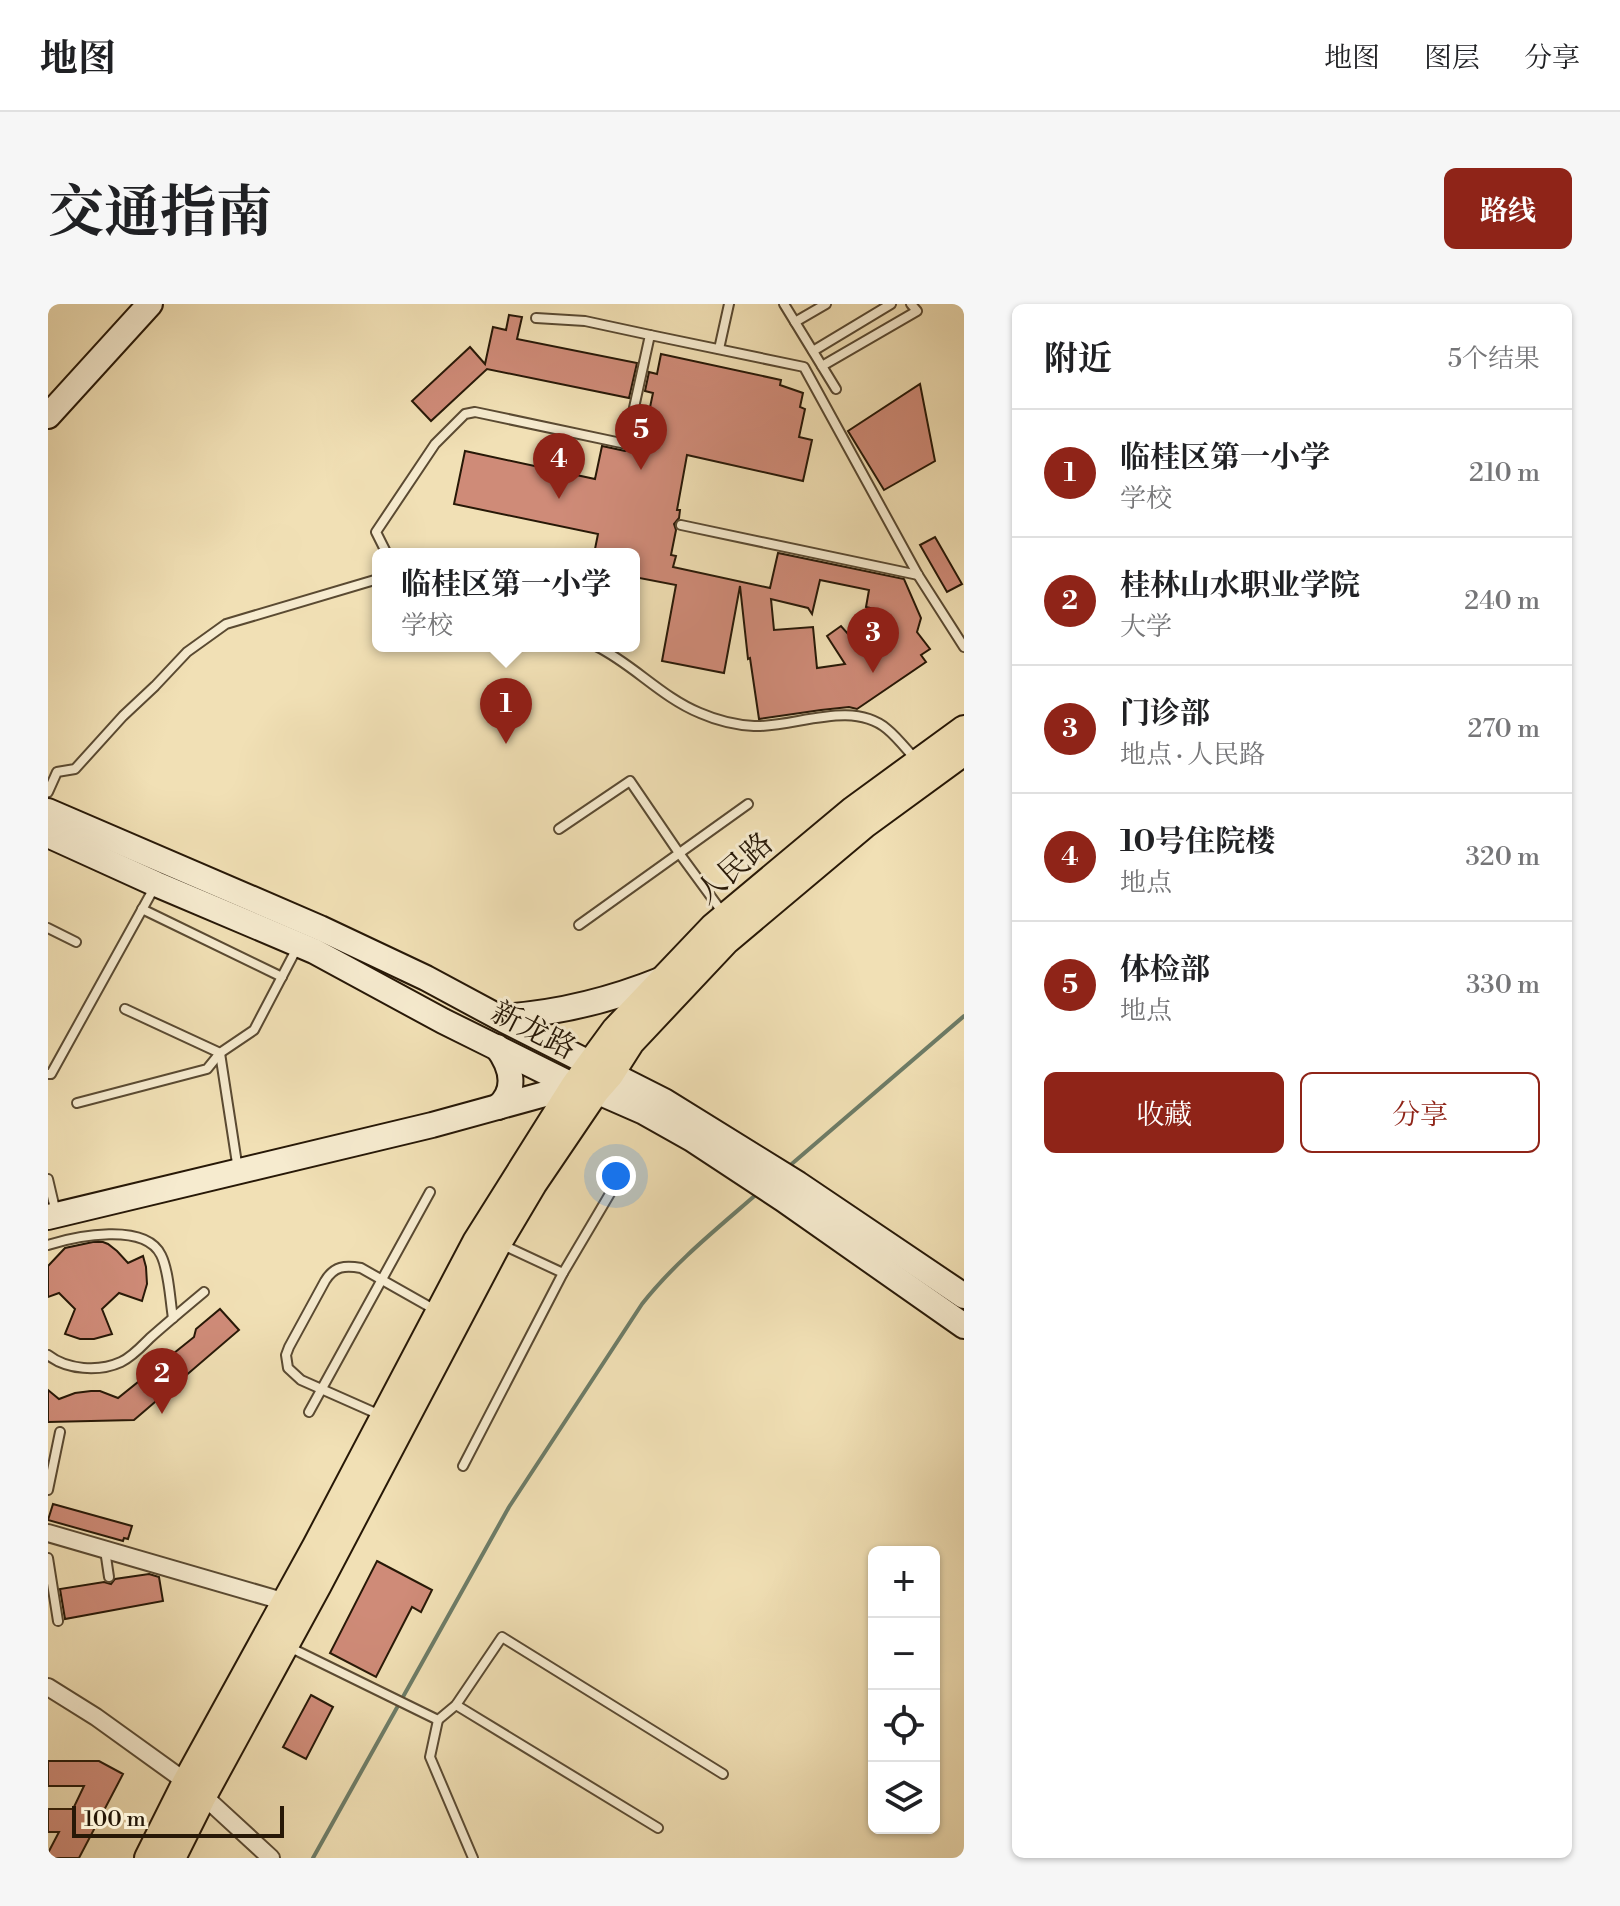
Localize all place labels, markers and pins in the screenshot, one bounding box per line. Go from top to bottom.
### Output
pin: 5 [615,404,667,470]
pin: 4 [533,433,585,499]
pin: 3 [847,607,899,673]
pin: 1 [480,678,532,744]
pin: 2 [136,1348,188,1414]

